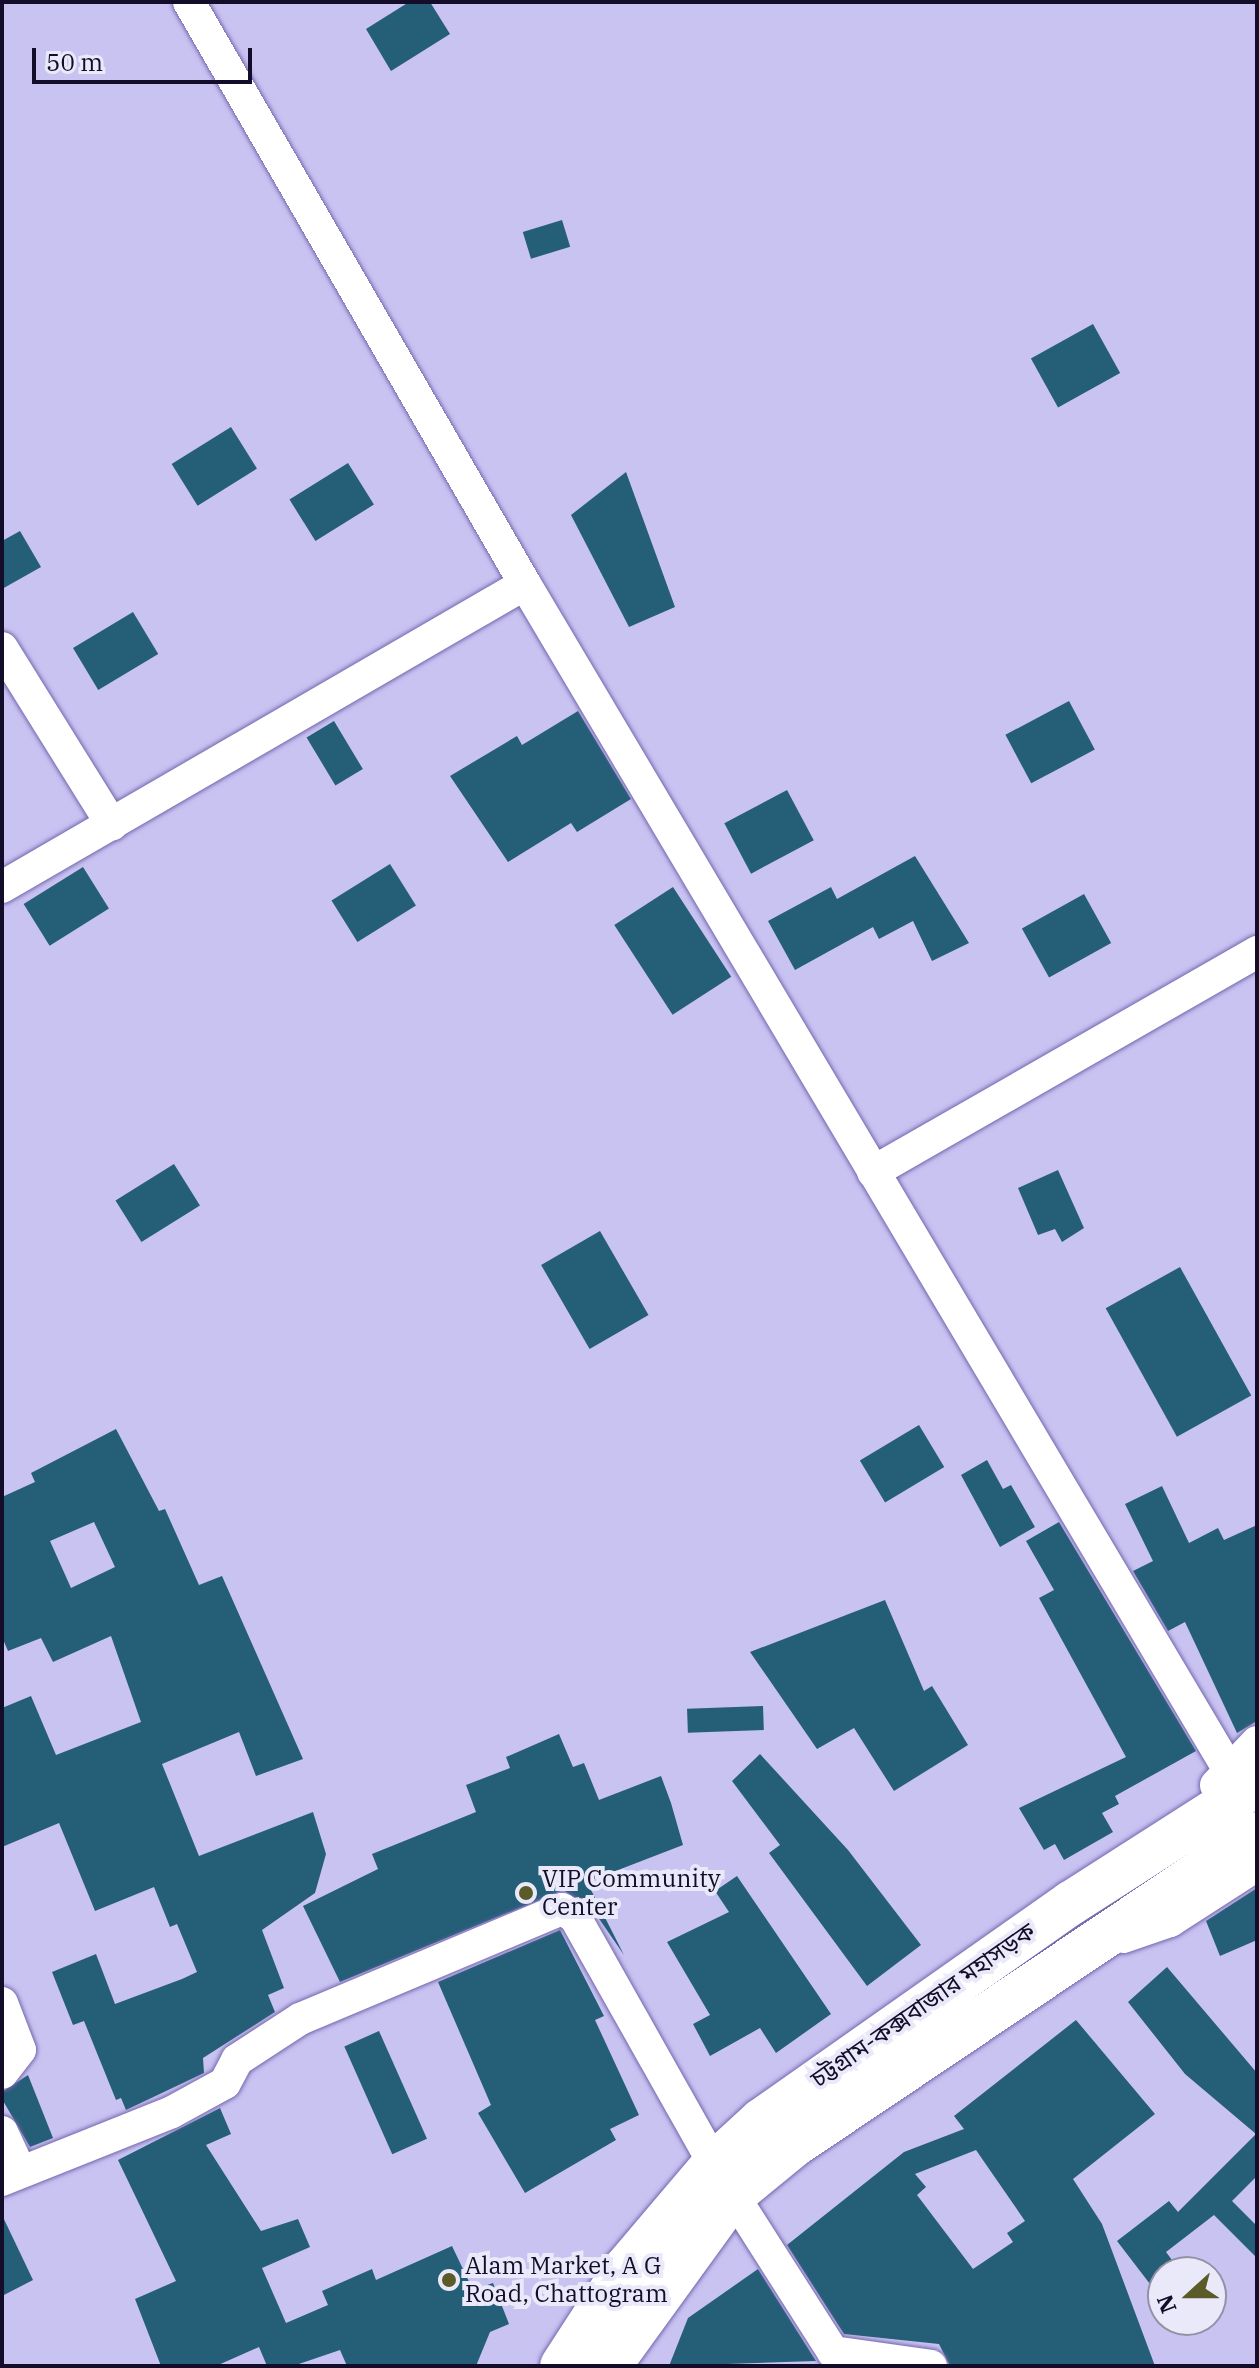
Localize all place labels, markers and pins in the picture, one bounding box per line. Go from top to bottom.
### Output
place label: VIP Community Center [542,1865,720,1921]
marker: VIP Community Center [517,1884,535,1902]
place label: Alam Market, A G Road, Chattogram [465,2252,668,2308]
marker: Alam Market, A G Road, Chattogram [440,2271,458,2289]

